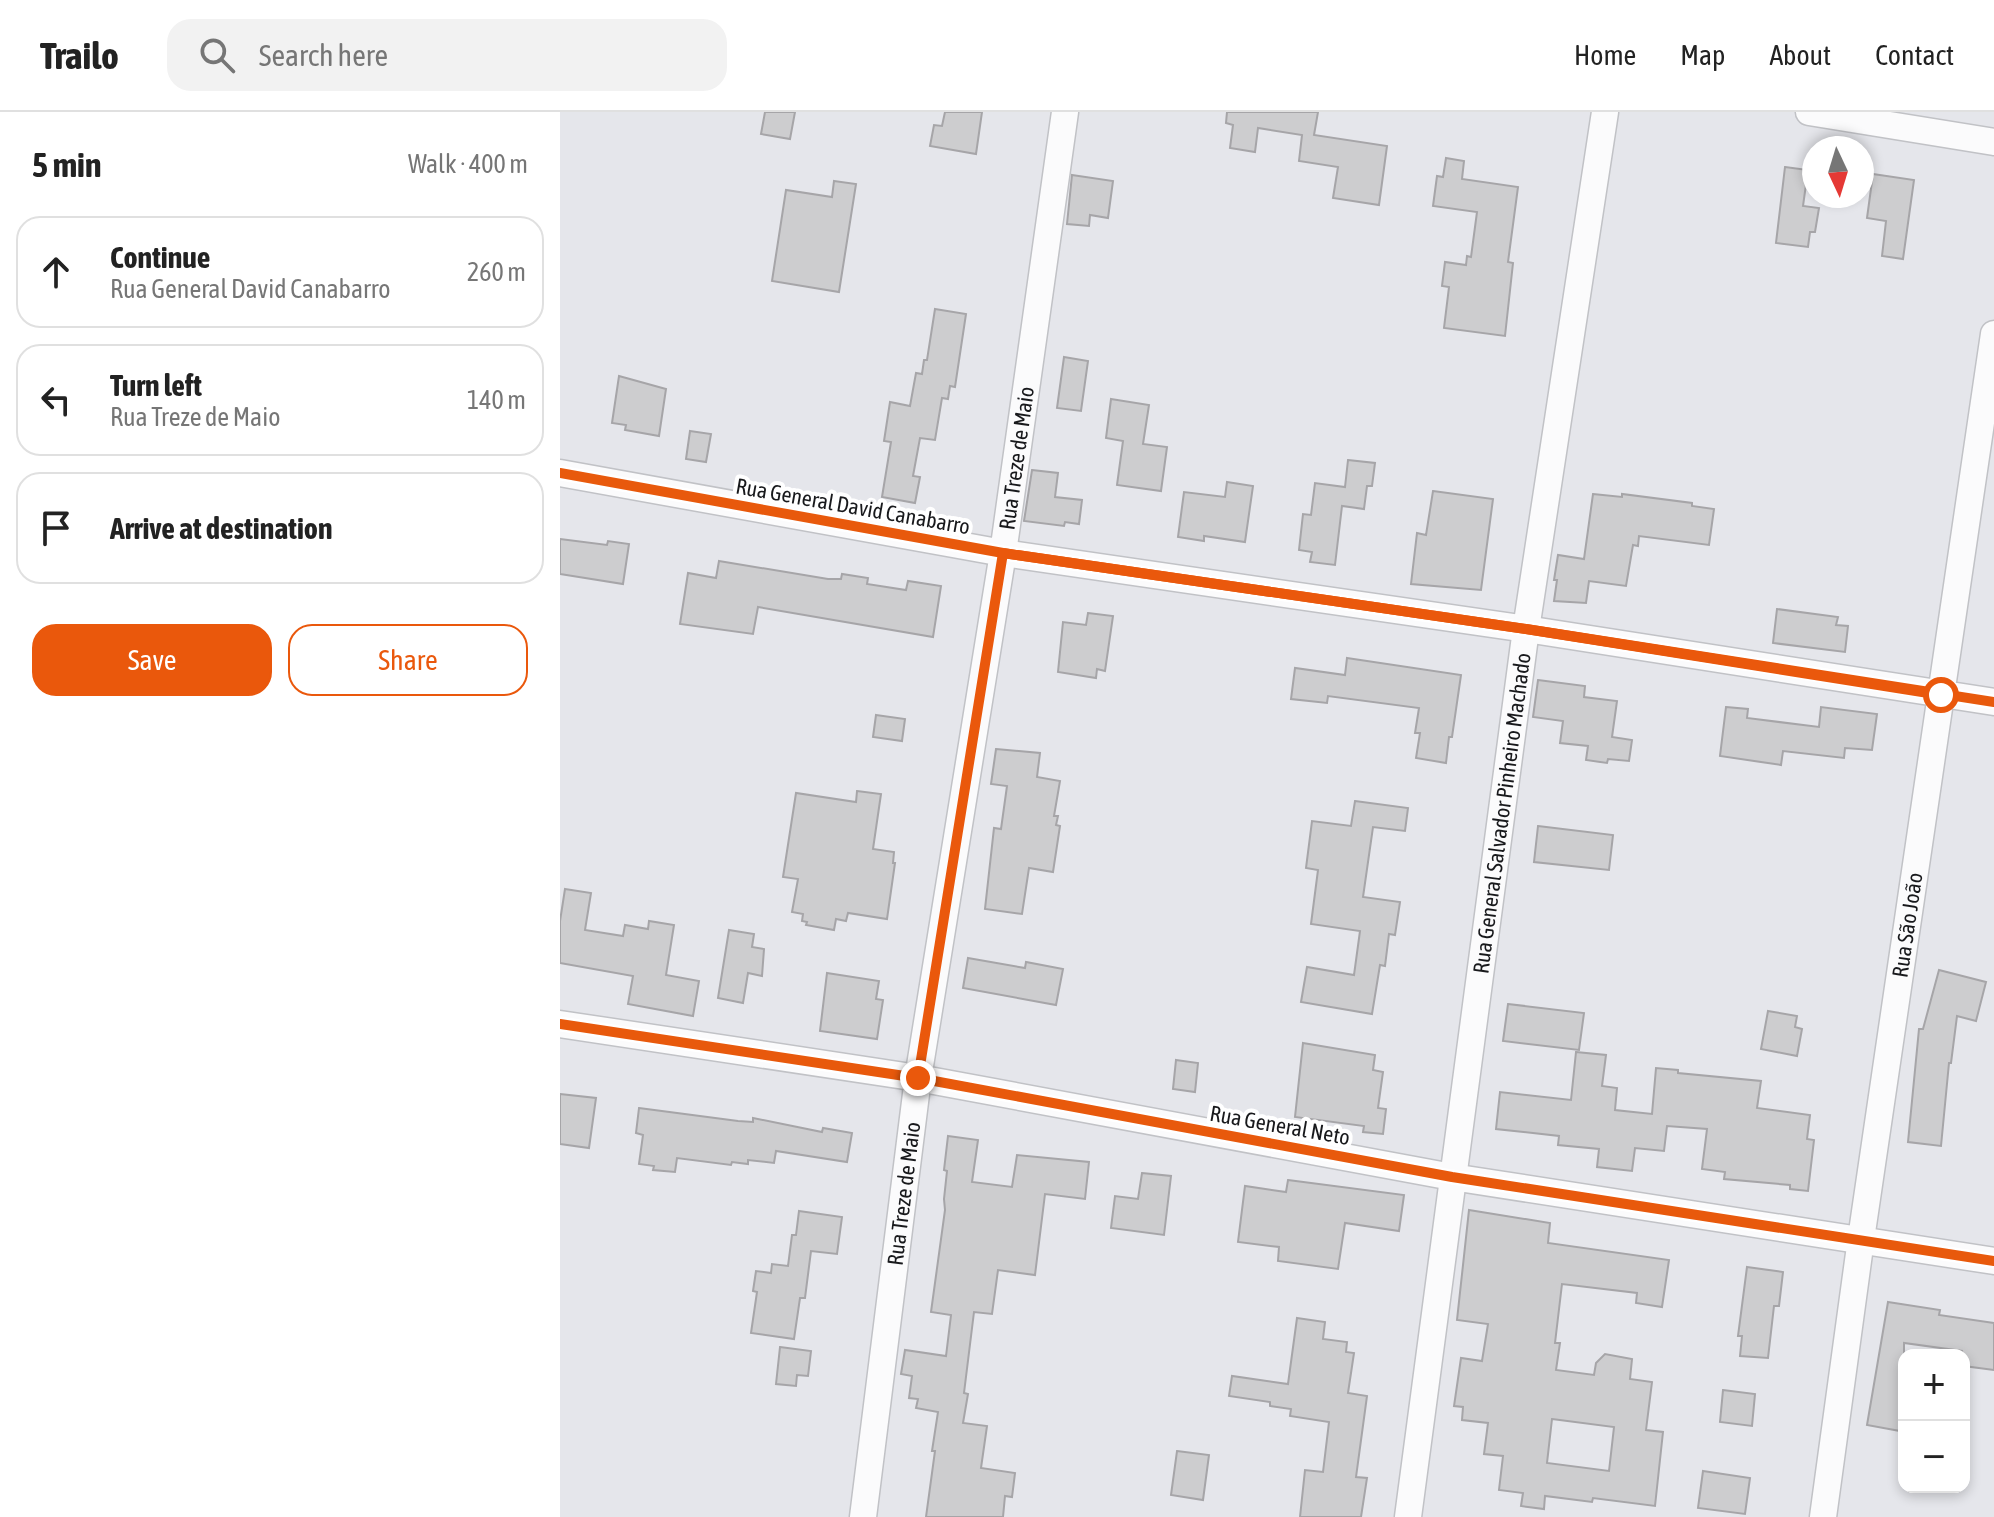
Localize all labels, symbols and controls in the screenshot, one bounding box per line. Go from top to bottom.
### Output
search box [167,19,727,91]
icon: search [195,33,239,77]
text: Trailo [40,34,119,77]
text: Search here [259,38,388,72]
text: Home [1574,39,1636,71]
text: Map [1680,39,1725,71]
text: About [1769,39,1831,71]
text: Contact [1875,39,1954,71]
north arrow [1802,136,1874,208]
text: 5 min [32,145,101,184]
text: Walk · 400 m [408,149,528,179]
text: Continue [110,240,210,274]
icon: ahead [34,250,78,294]
text: 260 m [467,257,526,287]
text: Rua General David Canabarro [110,274,391,304]
text: Turn left [110,368,202,402]
icon: left [34,378,78,422]
text: 140 m [467,385,526,415]
street label: Rua Treze de Maio [993,385,1039,531]
text: Rua Treze de Maio [110,402,280,432]
street label: Rua General David Canabarro [734,473,972,539]
icon: arrive [34,506,78,550]
text: Arrive at destination [110,511,332,545]
button: Save [32,624,272,696]
button: Share [288,624,528,696]
street label: Rua General Salvador Pinheiro Machado [1467,651,1536,975]
route start [1923,677,1959,713]
street label: Rua São João [1887,871,1928,979]
route end [900,1060,936,1096]
street label: Rua General Neto [1208,1100,1352,1150]
street label: Rua Treze de Maio [882,1120,925,1267]
map controls [1898,1349,1970,1493]
button: + [1898,1349,1970,1421]
button: − [1898,1421,1970,1493]

